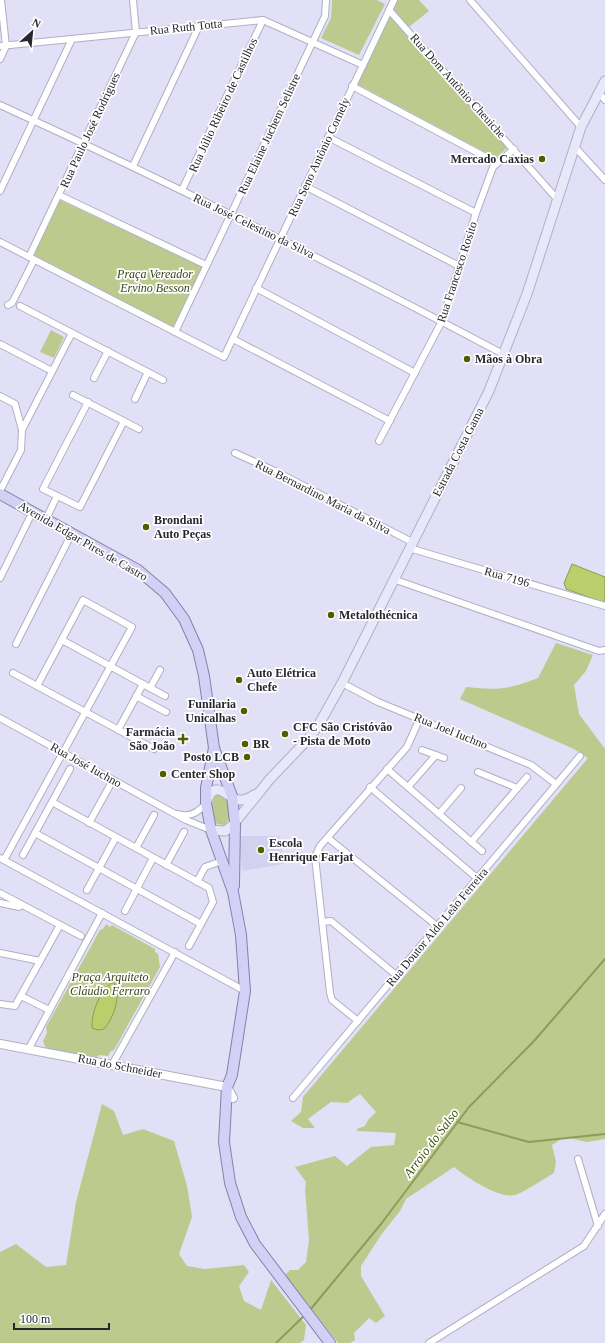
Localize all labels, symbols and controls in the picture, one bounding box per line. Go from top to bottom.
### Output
north arrow [12,12,52,52]
text: N [30,16,43,30]
street label: Rua Ruth Totta [149,16,224,38]
street label: Rua Dom Antônio Cheuiche [407,31,509,141]
street label: Rua Júlio Ribeiro de Castilhos [186,35,260,174]
street label: Rua Paulo José Rodrigues [57,70,123,190]
street label: Rua Elaine Juchem Selistre [235,71,303,197]
street label: Rua Seno Antônio Cornely [285,95,353,219]
place label: Mercado Caxias [451,152,534,166]
marker: Mercado Caxias [537,154,547,164]
street label: Rua José Celestino da Silva [191,190,318,262]
street label: Rua Francesco Rosito [434,220,480,324]
park label: Praça Vereador Ervino Besson [116,267,193,295]
place label: Mãos à Obra [475,352,542,366]
marker: Mãos à Obra [462,354,472,364]
street label: Estrada Costa Gama [430,405,487,499]
street label: Rua Bernardino Maria da Silva [253,457,394,538]
street label: Avenida Edgar Pires de Castro [16,498,150,584]
place label: Brondani Auto Peças [154,513,211,541]
marker: Brondani Auto Peças [141,522,151,532]
street label: Rua 7196 [483,564,531,590]
place label: Metalothécnica [339,608,418,622]
marker: Metalothécnica [326,610,336,620]
place label: Auto Elétrica Chefe [247,666,316,694]
marker: Auto Elétrica Chefe [234,675,244,685]
place label: Funilaria Unicalhas [185,697,236,725]
marker: Funilaria Unicalhas [239,706,249,716]
street label: Rua Joel Iuchno [412,710,490,752]
place label: CFC São Cristóvão - Pista de Moto [293,720,392,748]
place label: Farmácia São João [126,725,175,753]
marker: CFC São Cristóvão - Pista de Moto [280,729,290,739]
marker: Farmácia São João [178,734,188,744]
place label: BR [253,737,270,751]
marker: BR [240,739,250,749]
street label: Rua José Iuchno [48,740,124,790]
place label: Posto LCB [183,750,239,764]
marker: Posto LCB [242,752,252,762]
place label: Center Shop [171,767,235,781]
marker: Center Shop [158,769,168,779]
place label: Escola Henrique Farjat [269,836,353,864]
marker: Escola Henrique Farjat [256,845,266,855]
street label: Rua Doutor Aldo Leão Ferreira [383,864,491,989]
park label: Praça Arquiteto Cláudio Ferraro [70,970,150,998]
street label: Rua do Schneider [77,1051,163,1081]
water label: Arroio do Salso [400,1105,462,1181]
scale bar [14,1305,109,1331]
text: 100 m [20,1312,51,1326]

